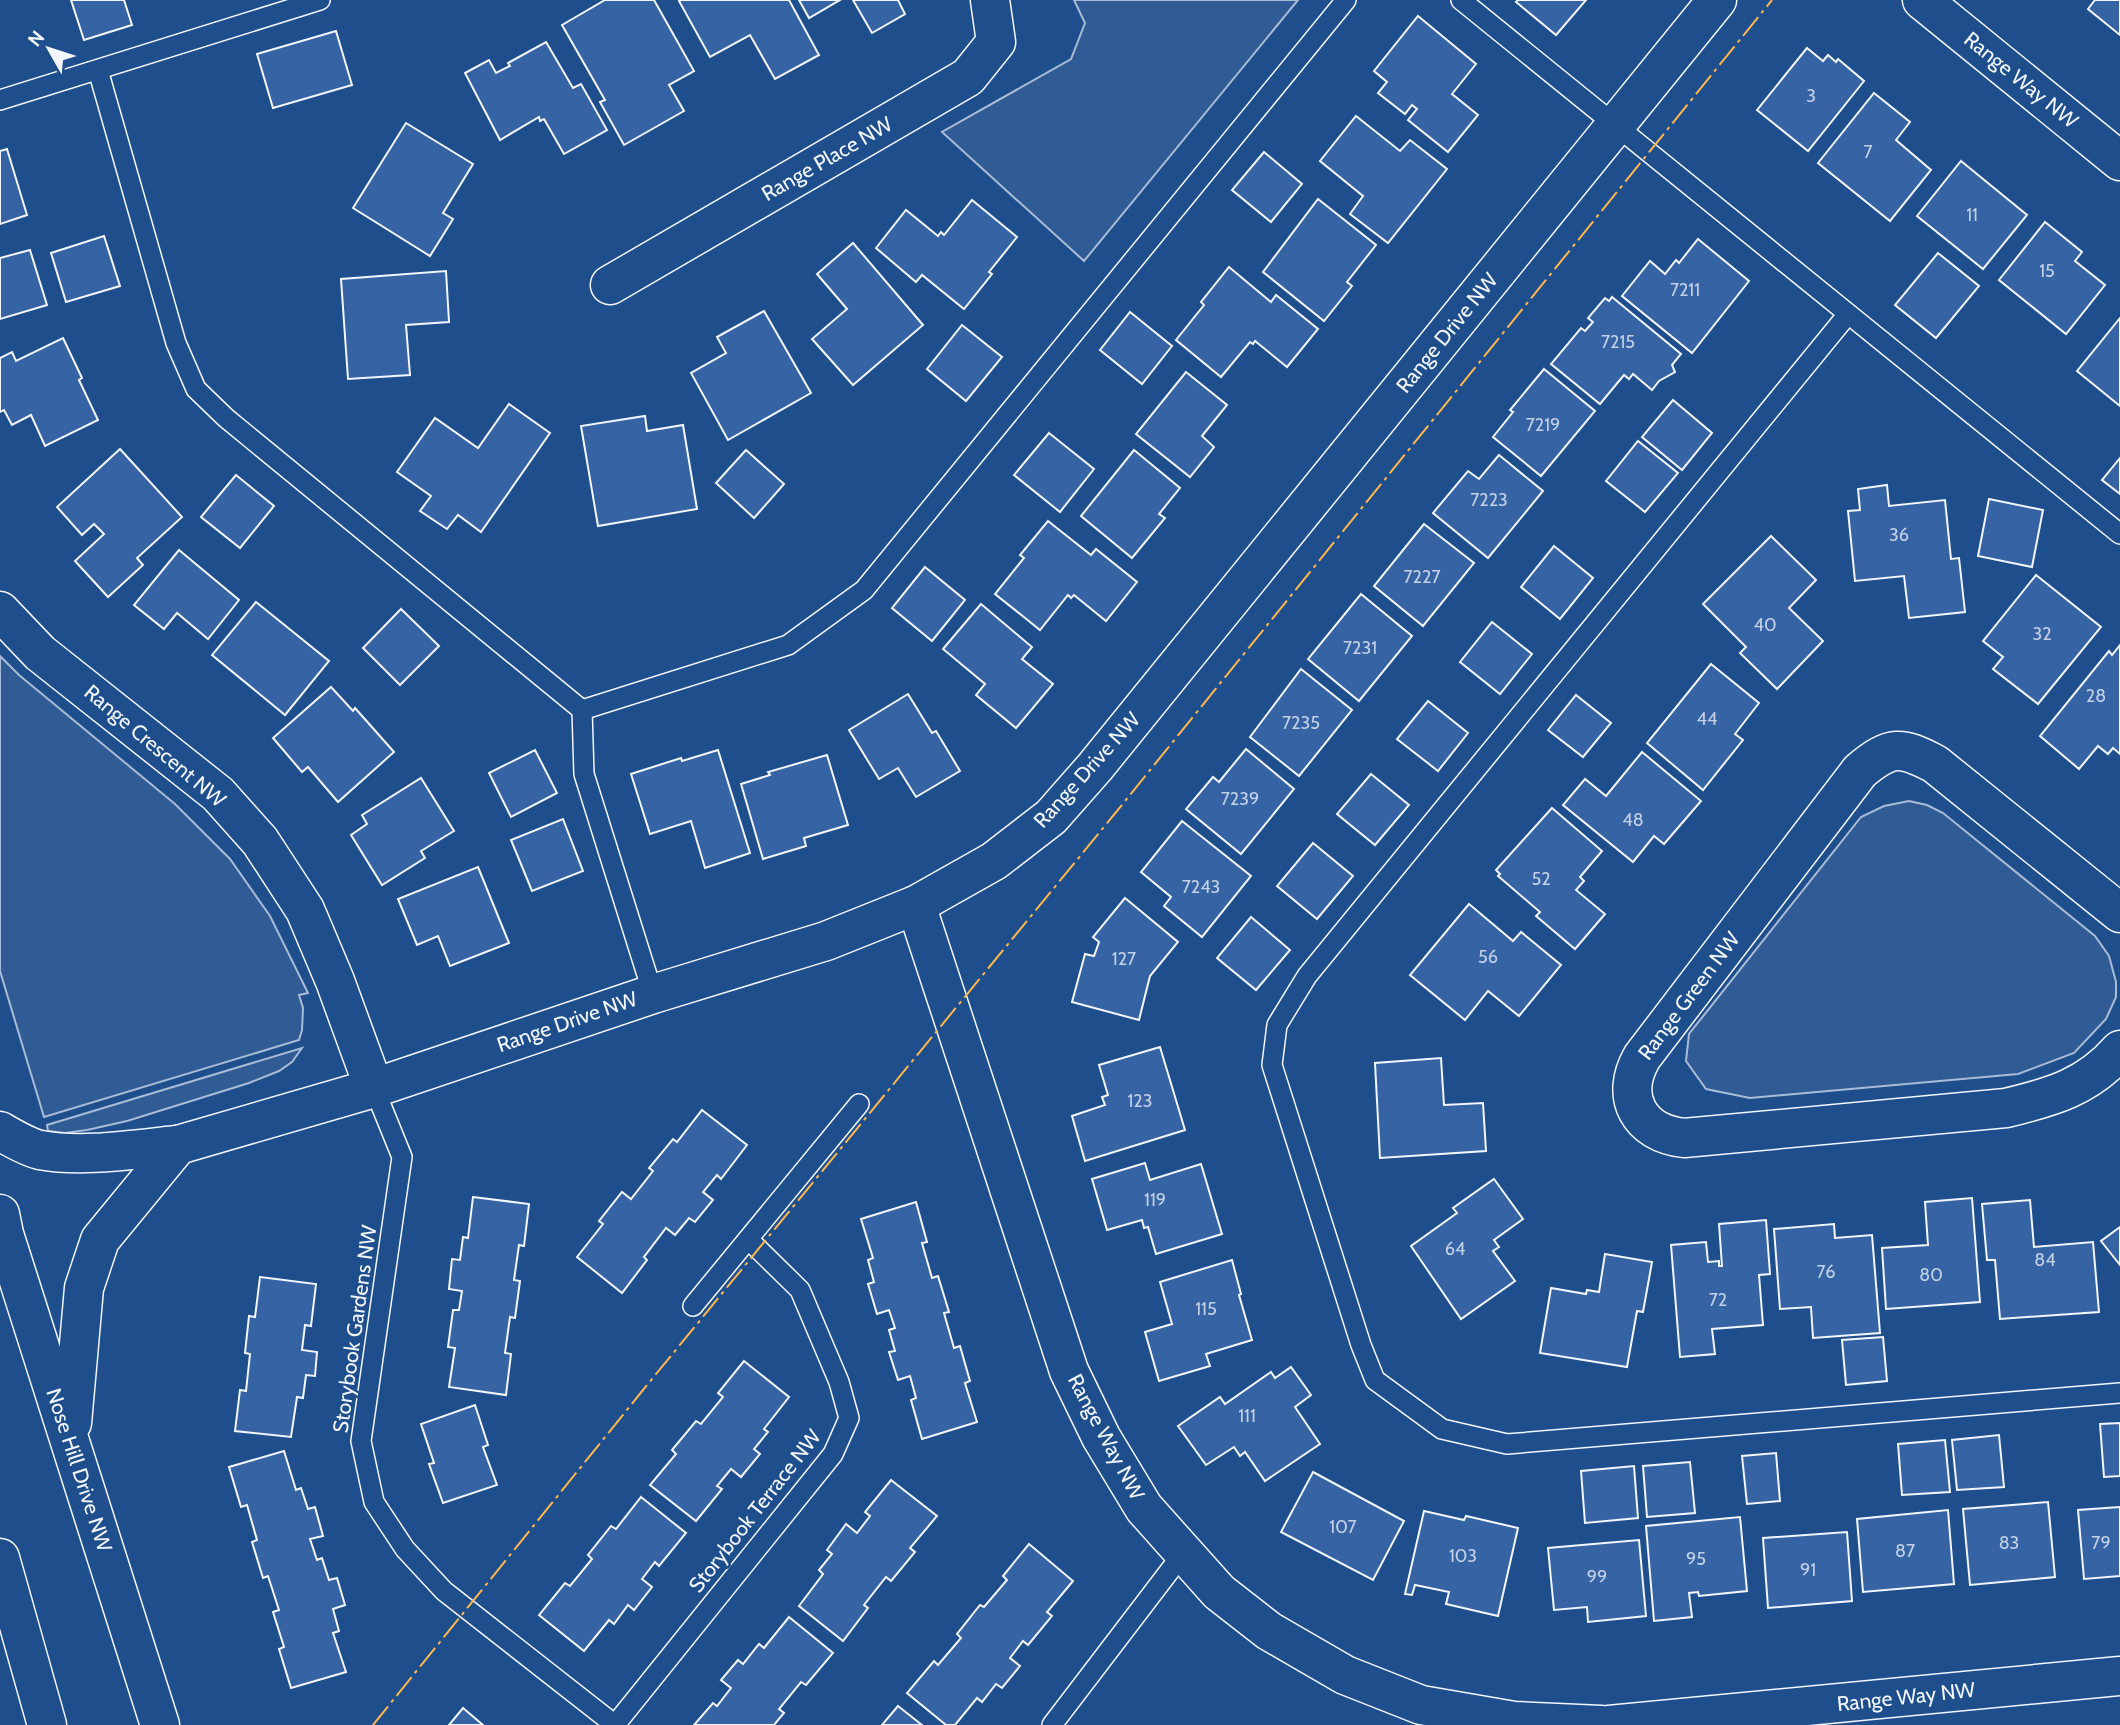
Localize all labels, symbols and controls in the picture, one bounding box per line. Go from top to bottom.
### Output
north arrow [14,14,84,84]
text: N [23,26,49,51]
street label: Range Way NW [1959,26,2083,133]
house number: 3 [1806,85,1816,107]
street label: Range Place NW [757,111,897,206]
house number: 7 [1863,141,1873,163]
house number: 11 [1966,204,1978,226]
house number: 15 [2039,260,2055,282]
street label: Range Drive NW [1391,268,1503,398]
house number: 7211 [1670,279,1700,301]
house number: 7215 [1601,331,1635,353]
house number: 7219 [1526,414,1560,436]
house number: 7223 [1470,489,1508,511]
house number: 36 [1889,524,1909,546]
house number: 7227 [1404,566,1440,588]
house number: 40 [1754,614,1776,636]
house number: 32 [2032,623,2052,645]
house number: 7231 [1343,637,1377,659]
street label: Range Crescent NW [79,679,231,812]
house number: 28 [2086,685,2106,707]
street label: Range Drive NW [1028,707,1145,833]
house number: 44 [1697,708,1717,730]
house number: 7235 [1282,712,1320,734]
house number: 7239 [1221,788,1259,810]
house number: 48 [1622,809,1644,831]
house number: 52 [1531,868,1551,890]
house number: 7243 [1182,876,1220,898]
street label: Range Green NW [1632,927,1745,1064]
house number: 56 [1478,946,1498,968]
house number: 127 [1112,948,1136,970]
street label: Range Drive NW [493,986,640,1057]
house number: 123 [1127,1090,1153,1112]
house number: 119 [1144,1189,1166,1211]
street label: Storybook Gardens NW [328,1223,381,1434]
house number: 64 [1445,1238,1465,1260]
house number: 84 [2034,1249,2056,1271]
house number: 76 [1817,1261,1835,1283]
house number: 80 [1919,1264,1943,1286]
house number: 72 [1709,1289,1727,1311]
house number: 115 [1195,1298,1217,1320]
street label: Range Way NW [1063,1370,1150,1504]
street label: Nose Hill Drive NW [41,1385,118,1555]
house number: 111 [1238,1405,1256,1427]
street label: Storybook Terrace NW [683,1424,826,1597]
house number: 107 [1329,1516,1357,1538]
house number: 83 [1999,1532,2019,1554]
house number: 79 [2091,1532,2111,1554]
house number: 87 [1895,1540,1915,1562]
house number: 103 [1449,1545,1477,1567]
house number: 95 [1686,1548,1706,1570]
house number: 91 [1800,1559,1816,1581]
house number: 99 [1587,1566,1607,1588]
street label: Range Way NW [1836,1677,1976,1716]

